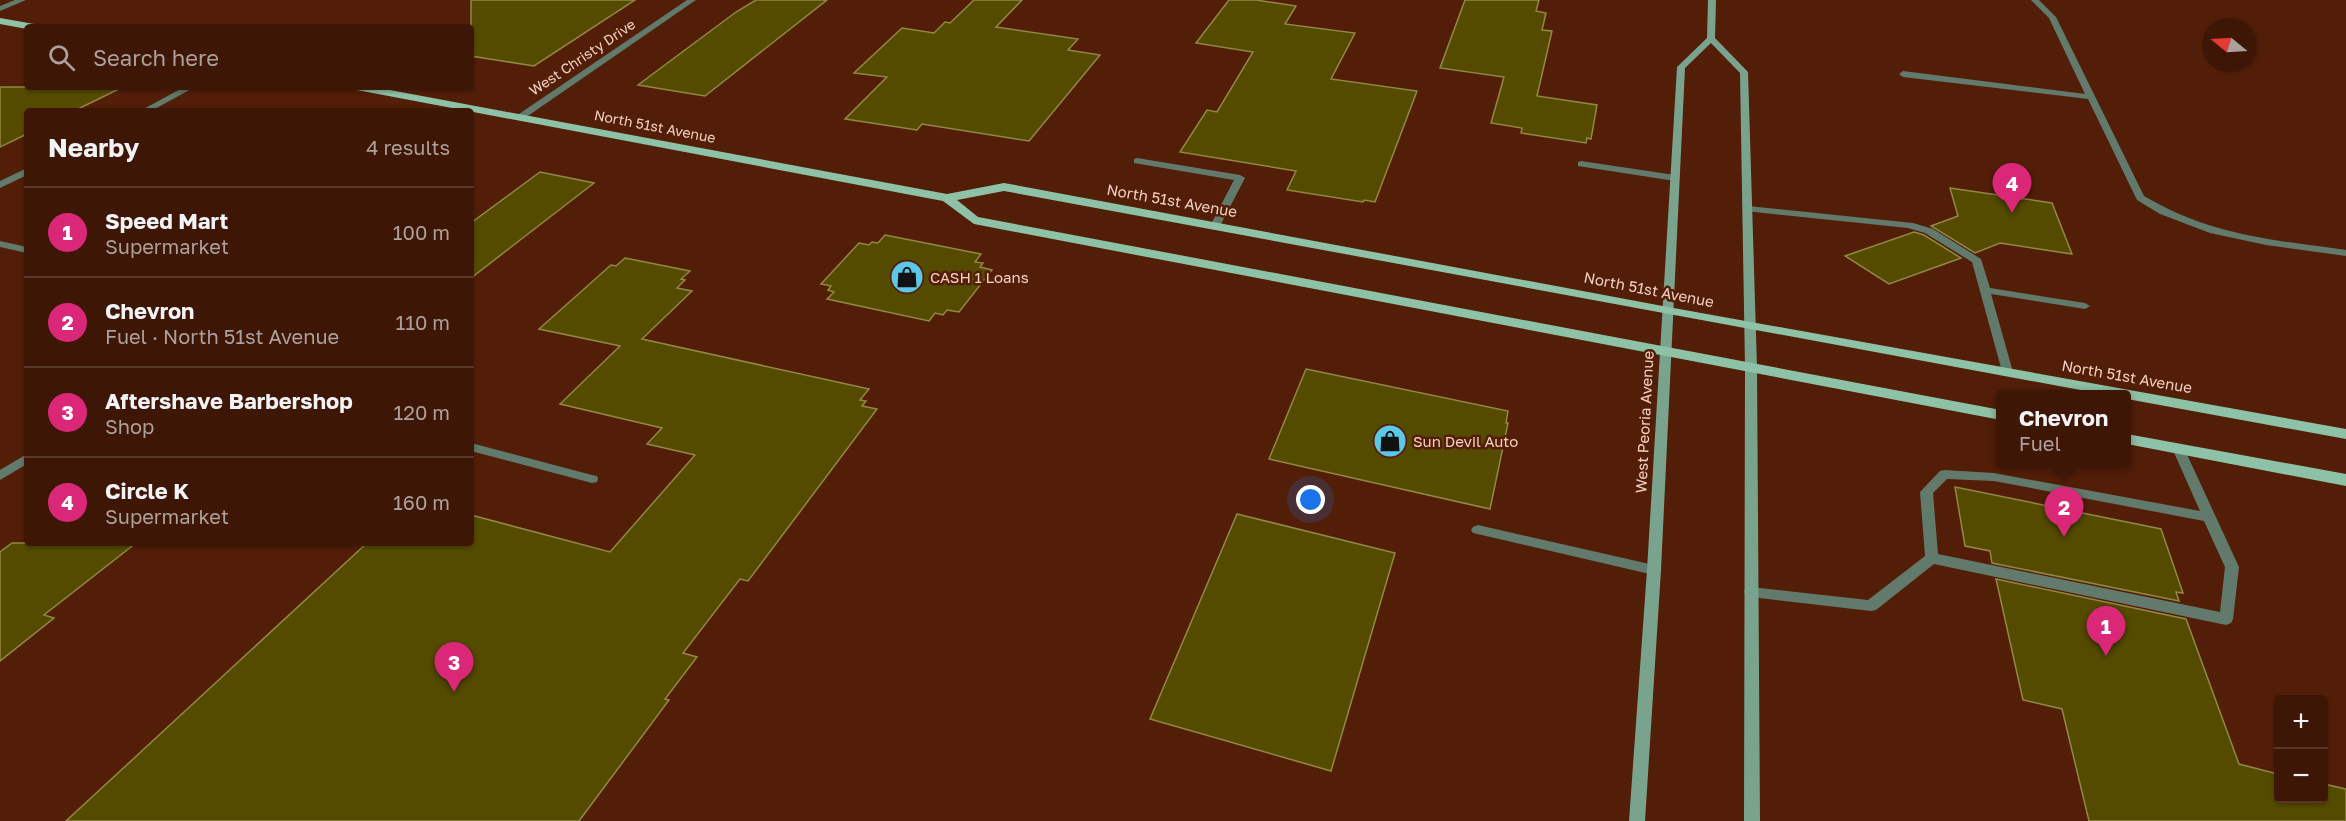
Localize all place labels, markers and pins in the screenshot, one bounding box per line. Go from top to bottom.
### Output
pin: 4 [1992,164,2032,213]
shop icon: CASH 1 Loans [889,259,925,295]
place label: CASH 1 Loans [930,268,1029,286]
shop icon: Sun Devil Auto [1372,423,1408,459]
place label: Sun Devil Auto [1413,432,1518,450]
pin: 2 [2044,488,2084,537]
pin: 1 [2086,606,2126,656]
pin: 3 [434,642,474,692]

